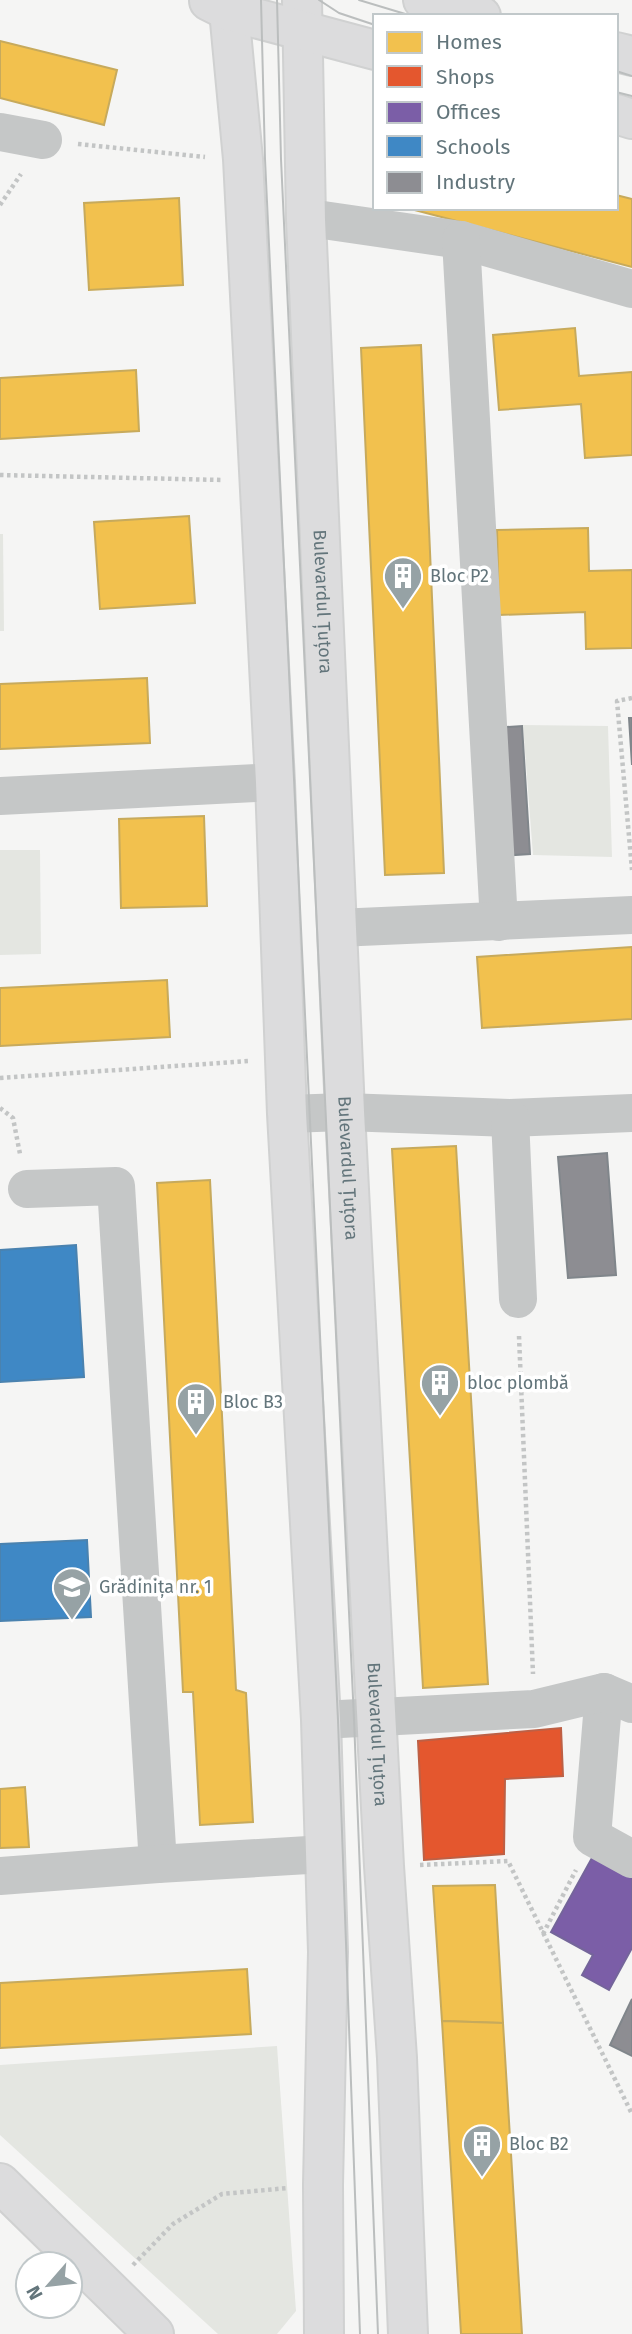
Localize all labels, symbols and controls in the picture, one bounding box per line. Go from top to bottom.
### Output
legend [373,14,618,210]
text: Homes [436,29,502,55]
text: Shops [436,64,494,90]
text: Offices [436,99,501,125]
text: Schools [436,134,510,160]
text: Industry [436,169,516,195]
street label: Bulevardul Țuțora [309,529,337,674]
building icon: Bloc P2 [382,555,424,610]
place label: Bloc P2 [430,565,489,587]
street label: Bulevardul Țuțora [333,1095,363,1241]
building icon: bloc plombă [419,1362,461,1417]
place label: bloc plombă [467,1372,569,1394]
building icon: Bloc B3 [175,1381,217,1436]
place label: Bloc B3 [223,1391,283,1413]
school or university icon: Grădinița nr. 1 [51,1566,93,1621]
place label: Grădinița nr. 1 [99,1576,212,1599]
street label: Bulevardul Țuțora [362,1662,392,1807]
building icon: Bloc B2 [461,2123,503,2178]
place label: Bloc B2 [509,2133,569,2155]
north arrow [14,2250,84,2320]
text: N [21,2282,48,2304]

